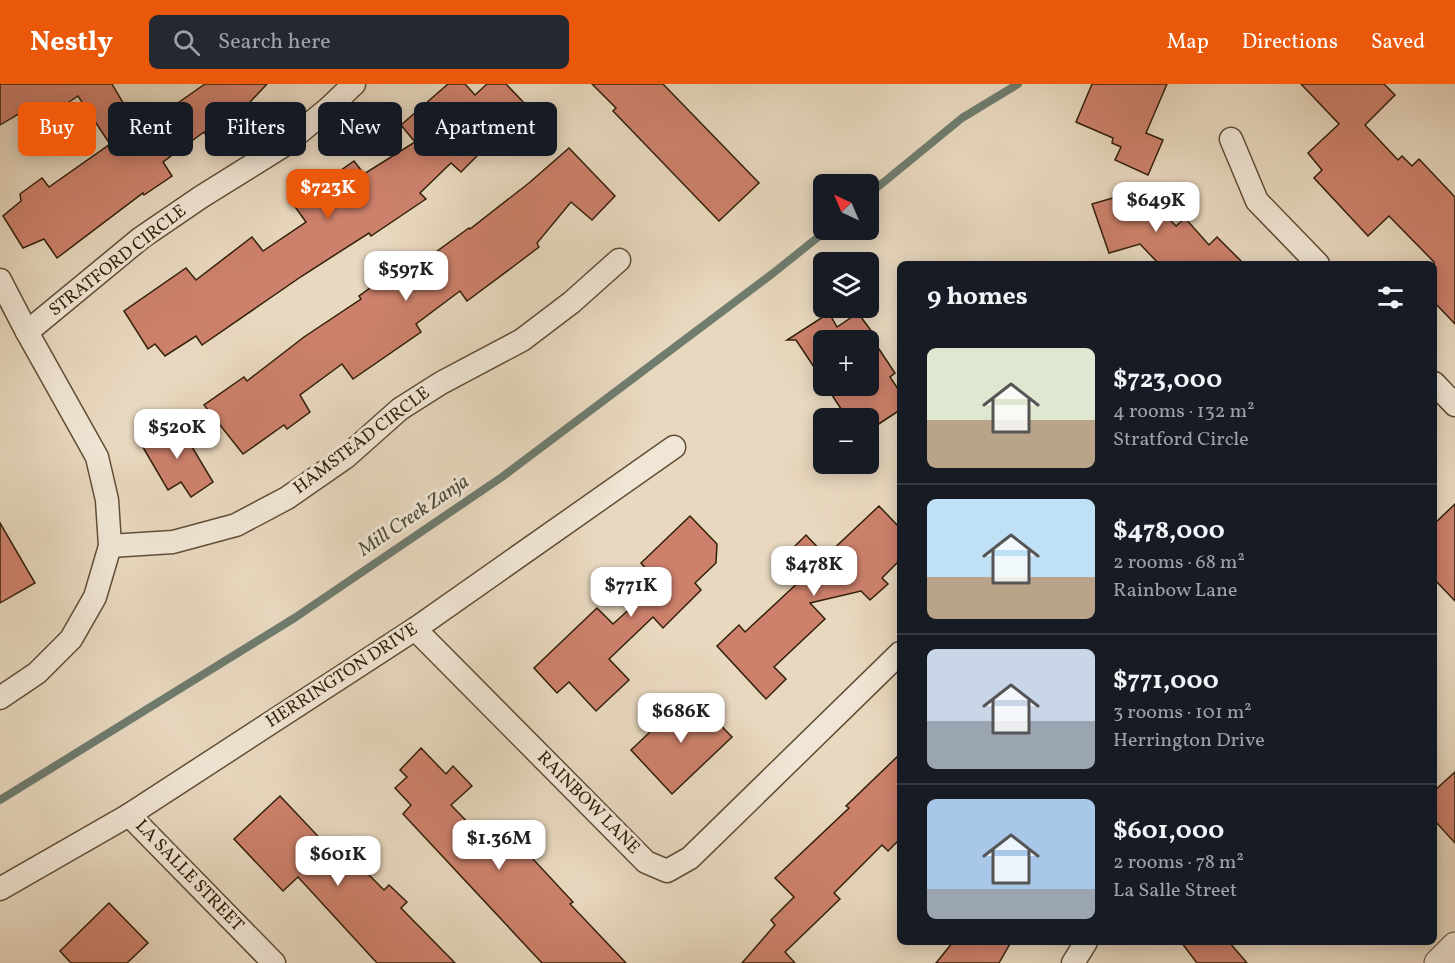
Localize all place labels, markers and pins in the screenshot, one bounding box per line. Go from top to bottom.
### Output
pin: $723K [286,169,370,220]
pin: $649K [1114,182,1198,233]
pin: $597K [364,251,448,302]
pin: $520K [135,409,219,460]
pin: $478K [772,546,856,597]
pin: $771K [589,567,673,618]
pin: $686K [639,693,723,744]
pin: $1.36M [450,820,548,871]
pin: $601K [296,836,380,887]

